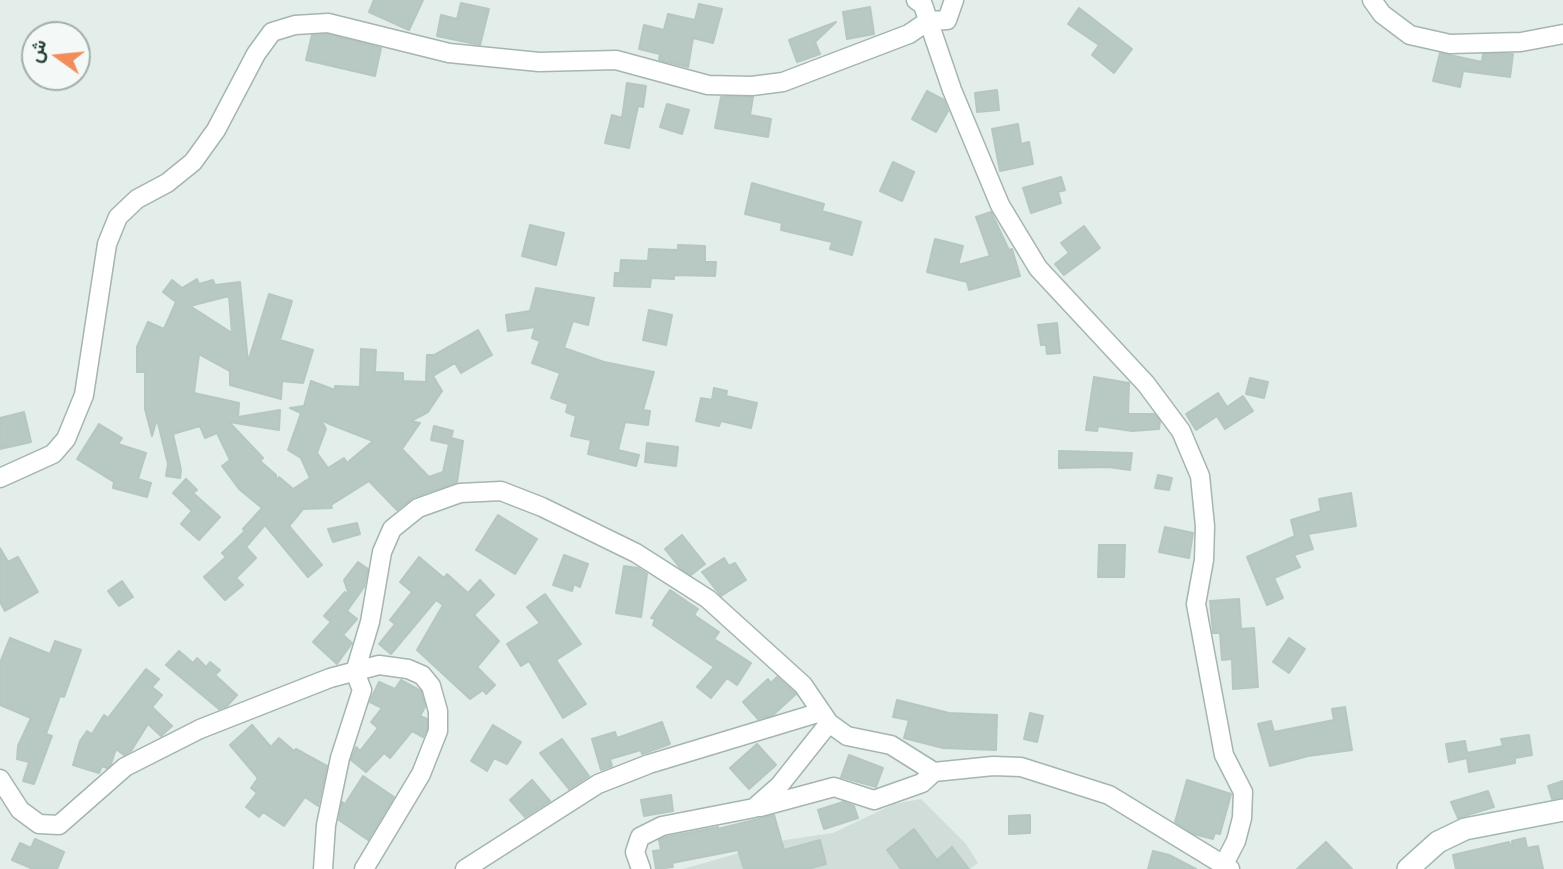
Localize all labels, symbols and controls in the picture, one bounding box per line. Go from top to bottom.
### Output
north arrow [21,21,91,91]
text: ش [24,37,50,65]

